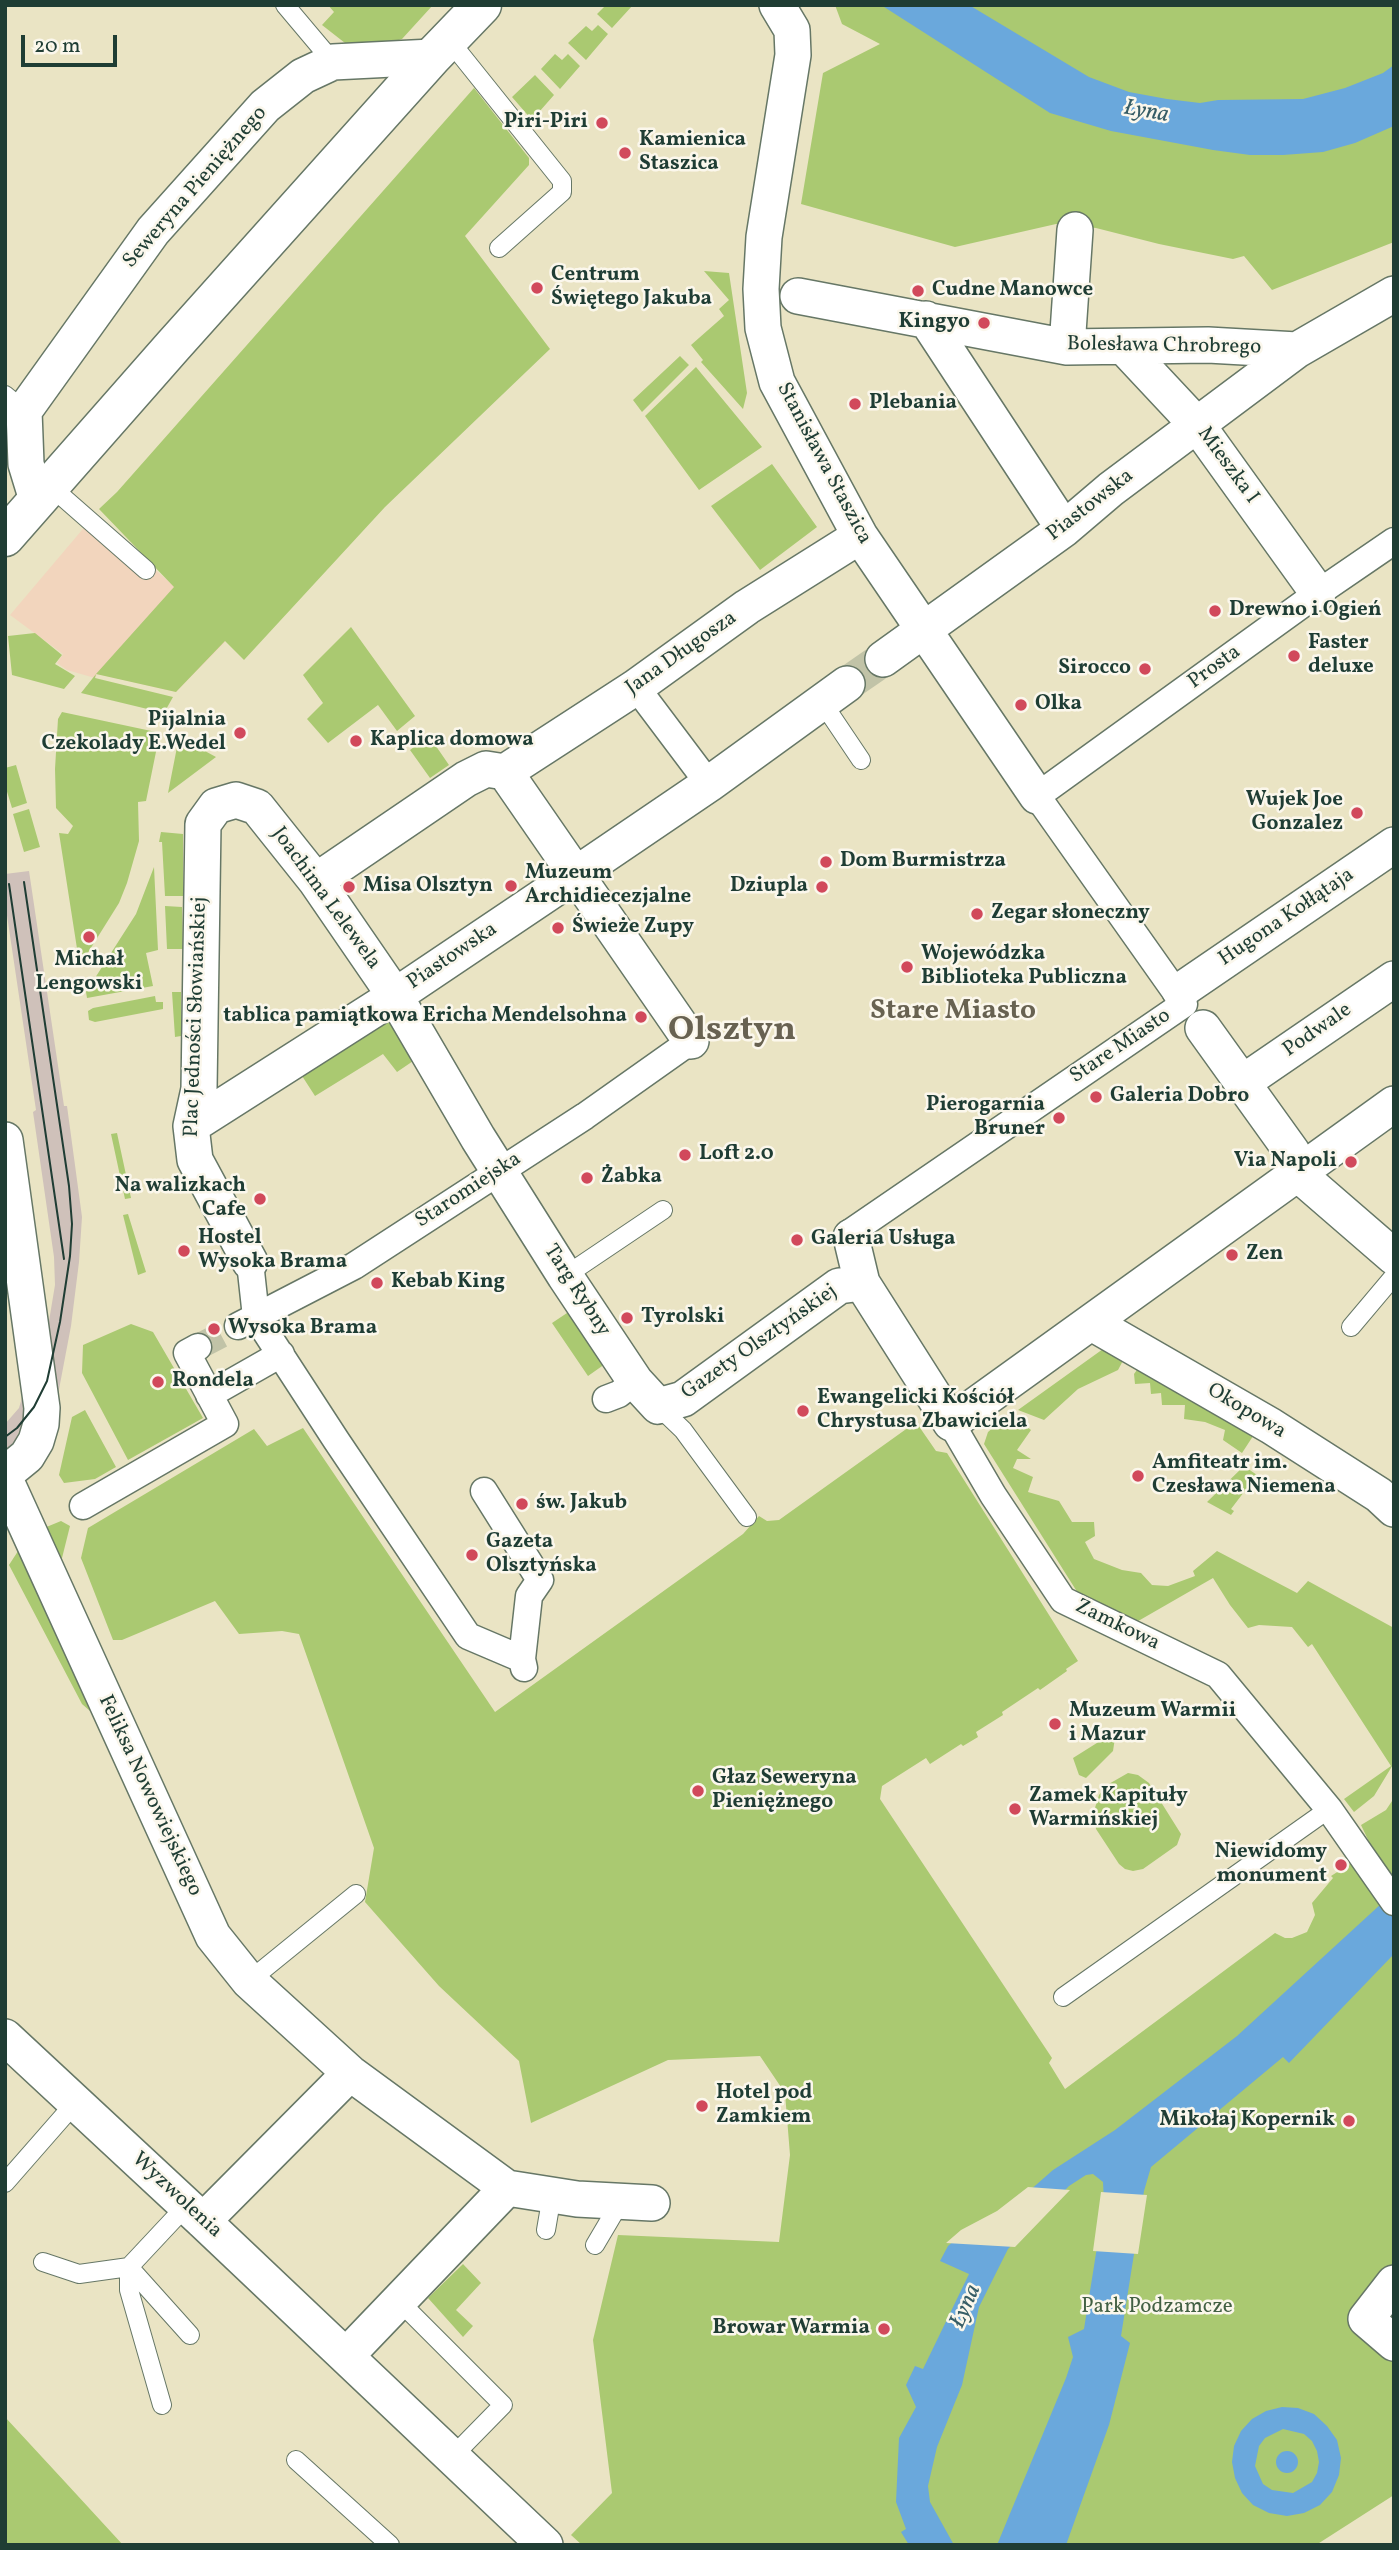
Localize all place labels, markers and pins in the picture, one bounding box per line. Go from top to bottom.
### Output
place label: Piri-Piri [504,110,588,136]
marker: Piri-Piri [594,115,610,131]
place label: Kamienica Staszica [639,128,746,178]
marker: Kamienica Staszica [617,145,633,161]
place label: Centrum Świętego Jakuba [551,263,712,313]
place label: Cudne Manowce [932,278,1093,304]
marker: Centrum Świętego Jakuba [529,280,545,296]
marker: Cudne Manowce [910,283,926,299]
place label: Kingyo [899,310,970,336]
marker: Kingyo [976,315,992,331]
place label: Plebania [869,391,957,417]
marker: Plebania [847,396,863,412]
place label: Drewno i Ogień [1229,598,1382,624]
marker: Drewno i Ogień [1207,603,1223,619]
place label: Faster deluxe [1308,631,1374,681]
marker: Faster deluxe [1286,648,1302,664]
place label: Sirocco [1058,656,1131,682]
marker: Sirocco [1137,661,1153,677]
place label: Olka [1035,692,1082,718]
marker: Olka [1013,697,1029,713]
place label: Pijalnia Czekolady E.Wedel [41,708,226,758]
marker: Pijalnia Czekolady E.Wedel [232,725,248,741]
place label: Kaplica domowa [370,728,534,754]
marker: Kaplica domowa [348,733,364,749]
place label: Wujek Joe Gonzalez [1246,788,1343,838]
marker: Wujek Joe Gonzalez [1349,805,1365,821]
place label: Dom Burmistrza [840,849,1006,875]
marker: Dom Burmistrza [818,854,834,870]
place label: Muzeum Archidiecezjalne [525,861,691,911]
place label: Misa Olsztyn [363,874,493,900]
place label: Dziupla [730,874,808,900]
marker: Muzeum Archidiecezjalne [503,878,519,894]
marker: Misa Olsztyn [341,879,357,895]
marker: Dziupla [814,879,830,895]
place label: Zegar słoneczny [991,901,1150,927]
marker: Zegar słoneczny [969,906,985,922]
place label: Świeże Zupy [572,915,694,941]
marker: Świeże Zupy [550,920,566,936]
marker: Michał Lengowski [81,929,97,945]
place label: Wojewódzka Biblioteka Publiczna [921,942,1127,992]
place label: Michał Lengowski [36,948,142,998]
marker: Wojewódzka Biblioteka Publiczna [899,959,915,975]
place label: tablica pamiątkowa Ericha Mendelsohna [223,1004,627,1030]
marker: tablica pamiątkowa Ericha Mendelsohna [633,1009,649,1025]
place label: Galeria Dobro [1110,1084,1249,1110]
marker: Galeria Dobro [1088,1089,1104,1105]
place label: Pierogarnia Bruner [926,1093,1045,1143]
marker: Pierogarnia Bruner [1051,1110,1067,1126]
place label: Loft 2.0 [699,1142,774,1168]
marker: Loft 2.0 [677,1147,693,1163]
place label: Via Napoli [1234,1149,1337,1175]
marker: Via Napoli [1343,1154,1359,1170]
place label: Żabka [601,1165,662,1191]
marker: Żabka [579,1170,595,1186]
place label: Na walizkach Cafe [115,1174,246,1224]
marker: Na walizkach Cafe [252,1191,268,1207]
place label: Hostel Wysoka Brama [198,1226,347,1276]
place label: Galeria Usługa [811,1227,955,1253]
marker: Galeria Usługa [789,1232,805,1248]
place label: Zen [1246,1242,1283,1268]
marker: Hostel Wysoka Brama [176,1243,192,1259]
marker: Zen [1224,1247,1240,1263]
place label: Kebab King [391,1270,505,1296]
marker: Kebab King [369,1275,385,1291]
place label: Tyrolski [641,1305,724,1331]
marker: Tyrolski [619,1310,635,1326]
place label: Wysoka Brama [228,1316,377,1342]
marker: Wysoka Brama [206,1321,222,1337]
place label: Rondela [172,1369,254,1395]
marker: Rondela [150,1374,166,1390]
place label: Ewangelicki Kościół Chrystusa Zbawiciela [817,1386,1027,1436]
marker: Ewangelicki Kościół Chrystusa Zbawiciela [795,1403,811,1419]
place label: Amfiteatr im. Czesława Niemena [1152,1451,1336,1501]
marker: Amfiteatr im. Czesława Niemena [1130,1468,1146,1484]
place label: św. Jakub [536,1491,627,1517]
marker: św. Jakub [514,1496,530,1512]
place label: Gazeta Olsztyńska [486,1530,597,1580]
marker: Gazeta Olsztyńska [464,1547,480,1563]
place label: Muzeum Warmii i Mazur [1069,1699,1236,1749]
marker: Muzeum Warmii i Mazur [1047,1716,1063,1732]
place label: Głaz Seweryna Pieniężnego [712,1766,857,1816]
marker: Głaz Seweryna Pieniężnego [690,1783,706,1799]
place label: Zamek Kapituły Warmińskiej [1029,1784,1188,1834]
marker: Zamek Kapituły Warmińskiej [1007,1801,1023,1817]
place label: Niewidomy monument [1215,1840,1327,1890]
marker: Niewidomy monument [1333,1857,1349,1873]
place label: Hotel pod Zamkiem [716,2081,812,2131]
marker: Hotel pod Zamkiem [694,2098,710,2114]
place label: Mikołaj Kopernik [1159,2108,1335,2134]
marker: Mikołaj Kopernik [1341,2113,1357,2129]
place label: Browar Warmia [712,2316,870,2342]
marker: Browar Warmia [876,2321,892,2337]

